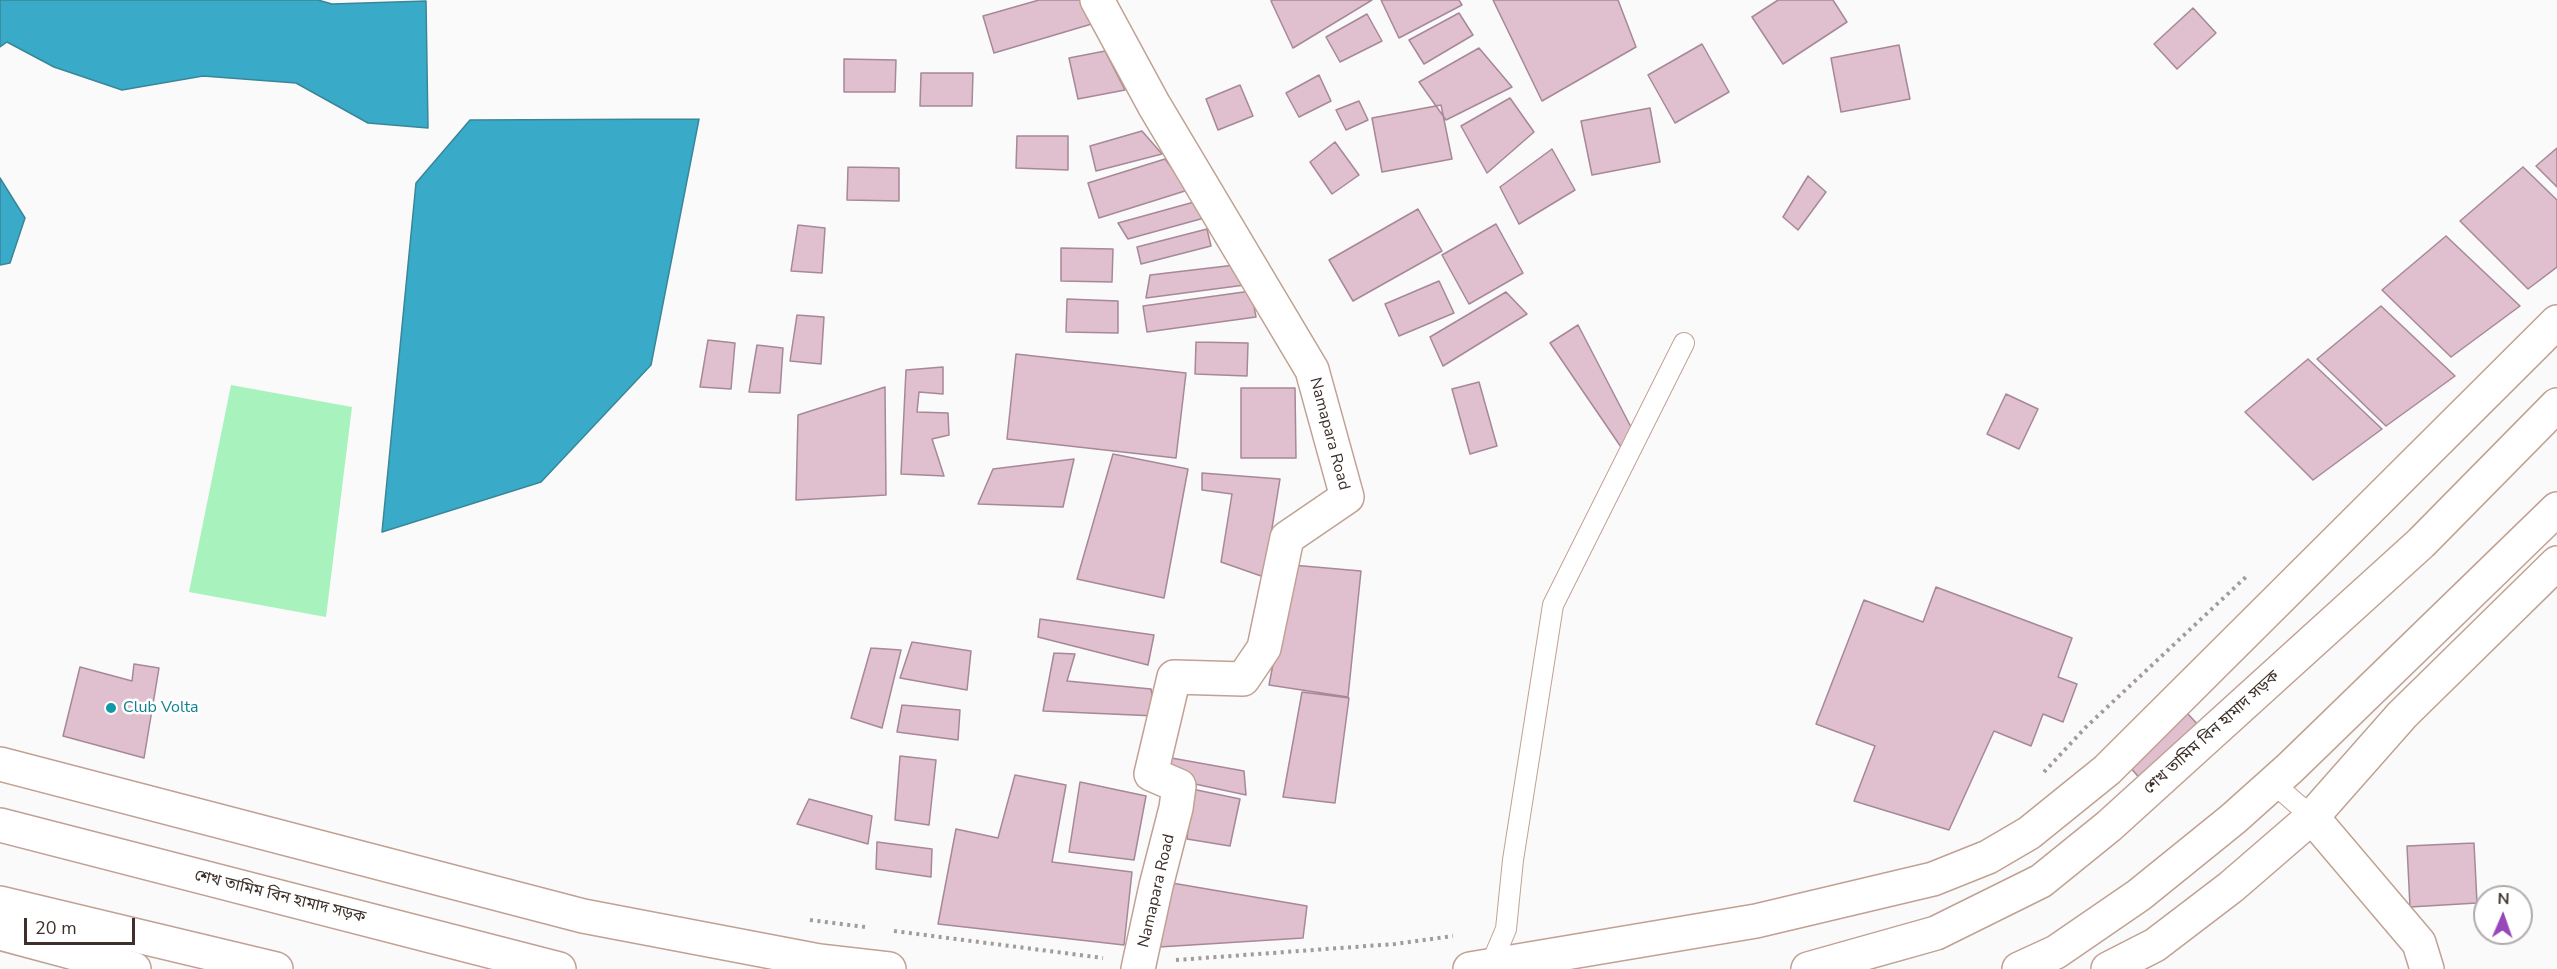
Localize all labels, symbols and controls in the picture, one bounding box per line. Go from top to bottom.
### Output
street label: Namapara Road [1305,376,1353,492]
street label: শেখ তামিম বিন হামাদ সড়ক [2140,667,2284,799]
place label: Club Volta [123,698,199,718]
marker: Club Volta [104,701,118,715]
street label: Namapara Road [1135,832,1179,950]
street label: শেখ তামিম বিন হামাদ সড়ক [192,866,368,928]
north arrow [2473,885,2533,945]
text: N [2497,888,2510,910]
scale bar [27,906,138,944]
text: 20 m [35,916,77,940]

